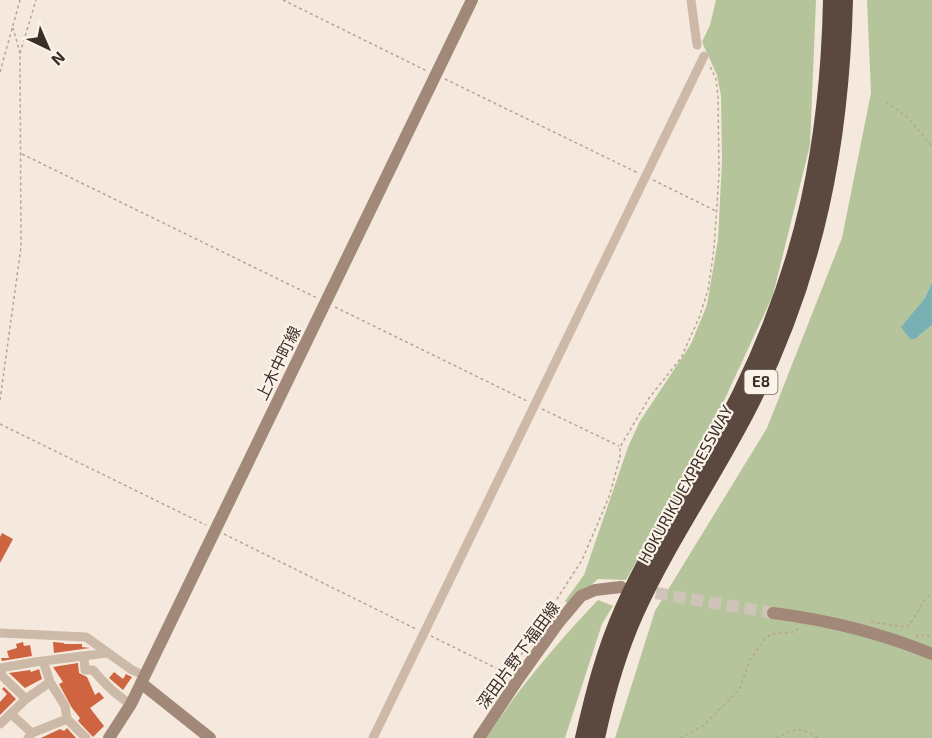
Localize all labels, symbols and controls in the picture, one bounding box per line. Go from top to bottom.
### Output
north arrow [18,18,78,78]
text: N [48,48,70,70]
street label: 上木中町線 [251,323,304,403]
road number: E8 [744,370,777,394]
street label: HOKURIKU EXPRESSWAY [633,402,736,566]
street label: 深田片野下福田線 [472,597,563,712]

